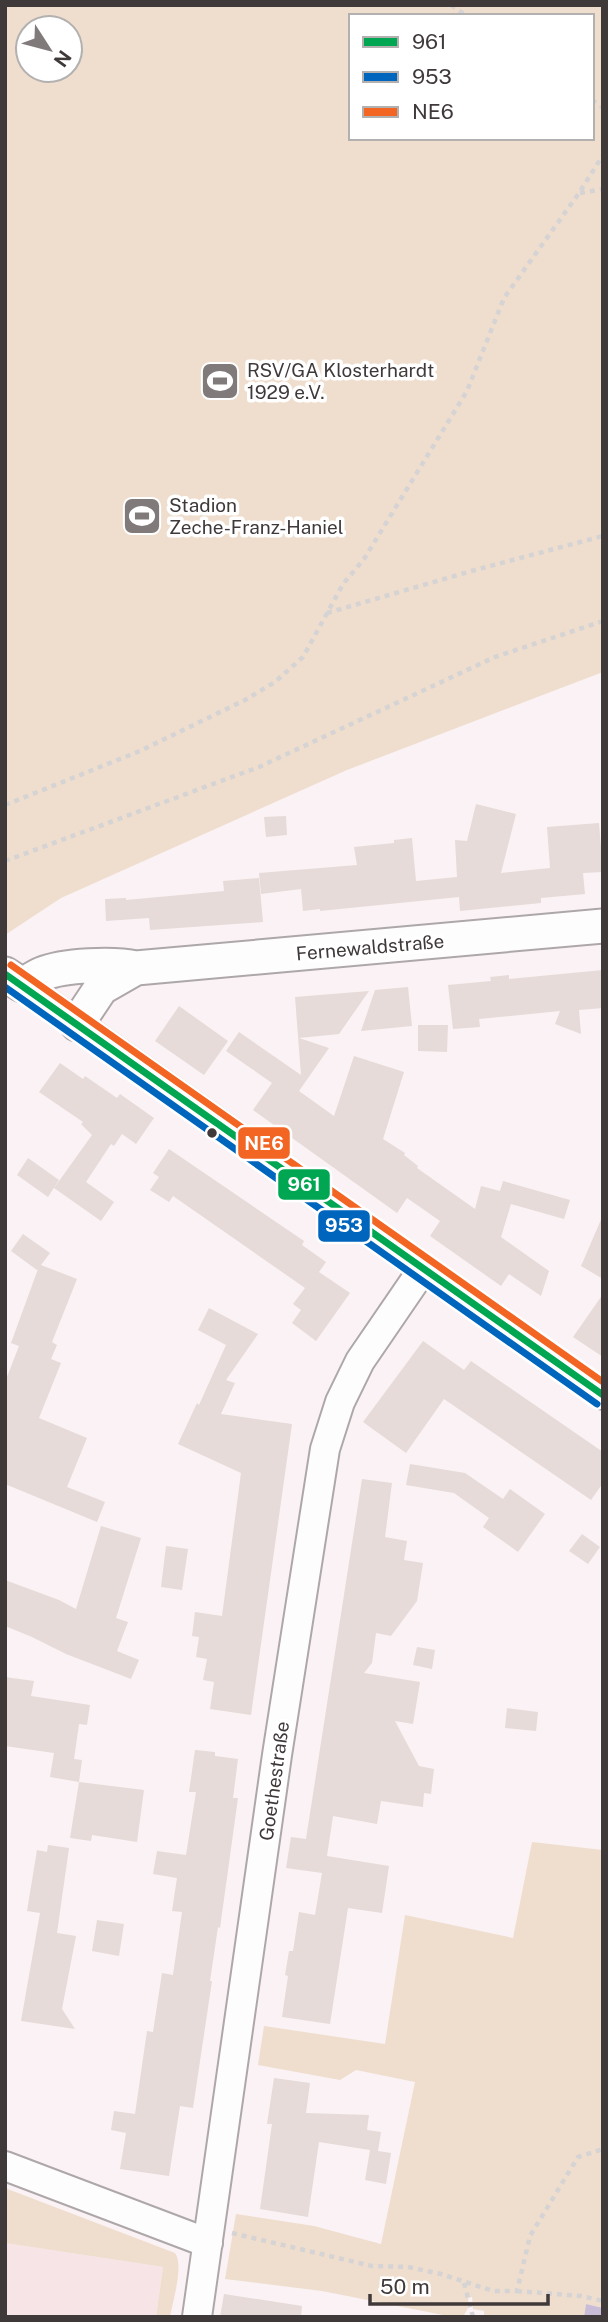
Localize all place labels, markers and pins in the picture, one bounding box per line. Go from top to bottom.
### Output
place label: RSV/GA Klosterhardt 1929 e.V. [247,359,434,403]
sports icon: RSV/GA Klosterhardt 1929 e.V. [199,360,241,402]
place label: Stadion Zeche-Franz-Haniel [169,494,344,538]
sports icon: Stadion Zeche-Franz-Haniel [121,495,163,537]
unlabelled marker [205,1126,219,1140]

